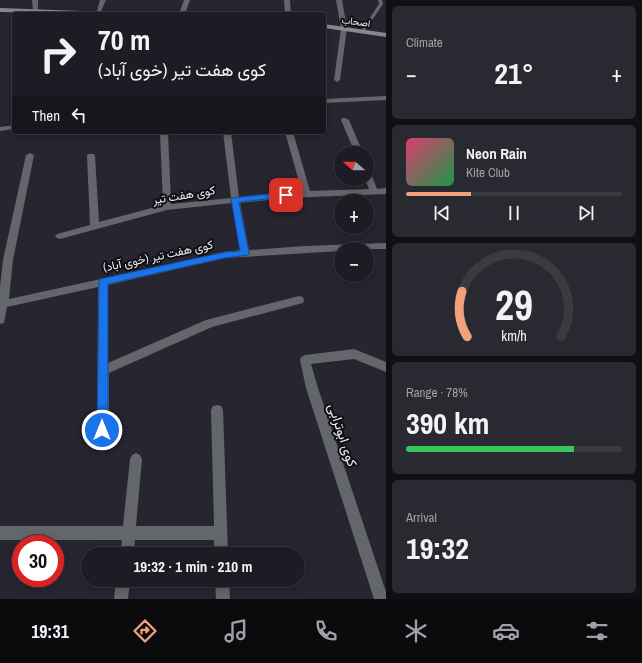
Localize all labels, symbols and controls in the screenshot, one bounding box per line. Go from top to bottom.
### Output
street label: اصحاب [341,13,371,30]
text: 70 m [98,21,150,59]
icon: right [32,28,84,80]
text: Climate [406,34,443,51]
text: 21° [494,53,534,93]
text: کوی هفت تیر (خوی آباد) [98,57,266,82]
text: − [406,59,417,89]
text: + [611,59,622,89]
icon: left [68,104,90,126]
text: Then [32,105,60,126]
text: Neon Rain [466,143,527,164]
north arrow [334,146,374,186]
map controls [334,146,374,282]
text: Kite Club [466,164,510,181]
pin [269,178,303,212]
street label: کوی هفت تیر [151,182,216,208]
icon: arrive [275,184,297,206]
button: + [334,194,374,234]
icon: previous [431,202,453,224]
icon: pause [503,202,525,224]
icon: next [575,202,597,224]
street label: کوی هفت تیر (خوی آباد) [101,237,215,275]
button: − [334,242,374,282]
text: 29 [495,277,533,333]
text: km/h [501,326,527,345]
text: Range · 78% [406,384,468,401]
street label: کوی ابوترابی [324,401,362,469]
text: 390 km [406,403,489,443]
position arrow [81,409,123,451]
text: Arrival [406,509,437,526]
text: 19:32 [406,528,469,568]
speed limit sign: 30 [12,535,64,587]
text: 19:32 · 1 min · 210 m [134,556,252,577]
icon: directions [131,617,159,645]
icon: music [222,617,250,645]
icon: phone [312,617,340,645]
icon: climate [402,617,430,645]
icon: car [492,617,520,645]
icon: filters [583,617,611,645]
text: 19:31 [31,619,69,644]

